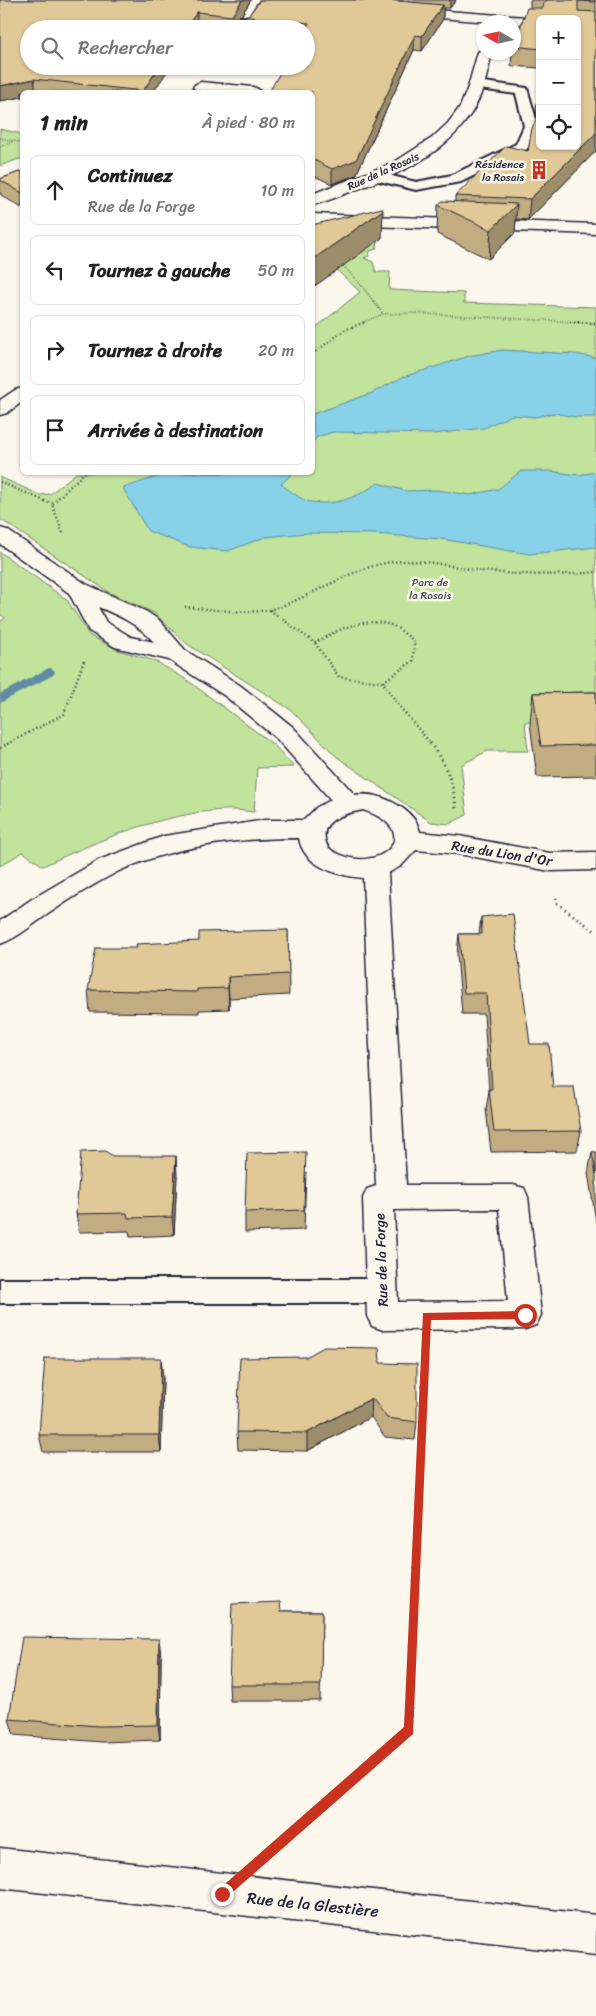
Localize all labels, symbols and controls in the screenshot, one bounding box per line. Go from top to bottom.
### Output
north arrow [476,15,521,60]
map controls [536,15,581,150]
button: + [536,15,581,60]
search box [20,20,315,75]
text: Rechercher [78,31,173,64]
icon: search [38,34,66,62]
button: − [536,60,581,105]
text: 1 min [40,104,88,142]
button: locate [536,105,581,150]
text: À pied · 80 m [202,108,295,137]
street label: Rue de la Rosais [344,147,423,196]
place label: Résidence la Rosais [475,155,525,187]
text: Continuez [88,159,173,192]
building icon: Résidence la Rosais [528,159,550,181]
icon: ahead [41,176,69,204]
text: 10 m [261,176,294,205]
text: Rue de la Forge [88,192,195,221]
text: Tournez à gauche [88,254,230,287]
icon: left [41,256,69,284]
text: 50 m [258,256,294,285]
text: Tournez à droite [88,334,222,367]
icon: right [41,336,69,364]
text: 20 m [258,336,294,365]
text: Arrivée à destination [88,414,263,447]
icon: arrive [41,416,69,444]
park label: Parc de la Rosais [409,573,451,605]
street label: Rue du Lion d'Or [450,833,555,874]
street label: Rue de la Forge [367,1213,396,1307]
route start [514,1304,537,1327]
route end [211,1883,234,1906]
street label: Rue de la Glestière [246,1883,380,1926]

